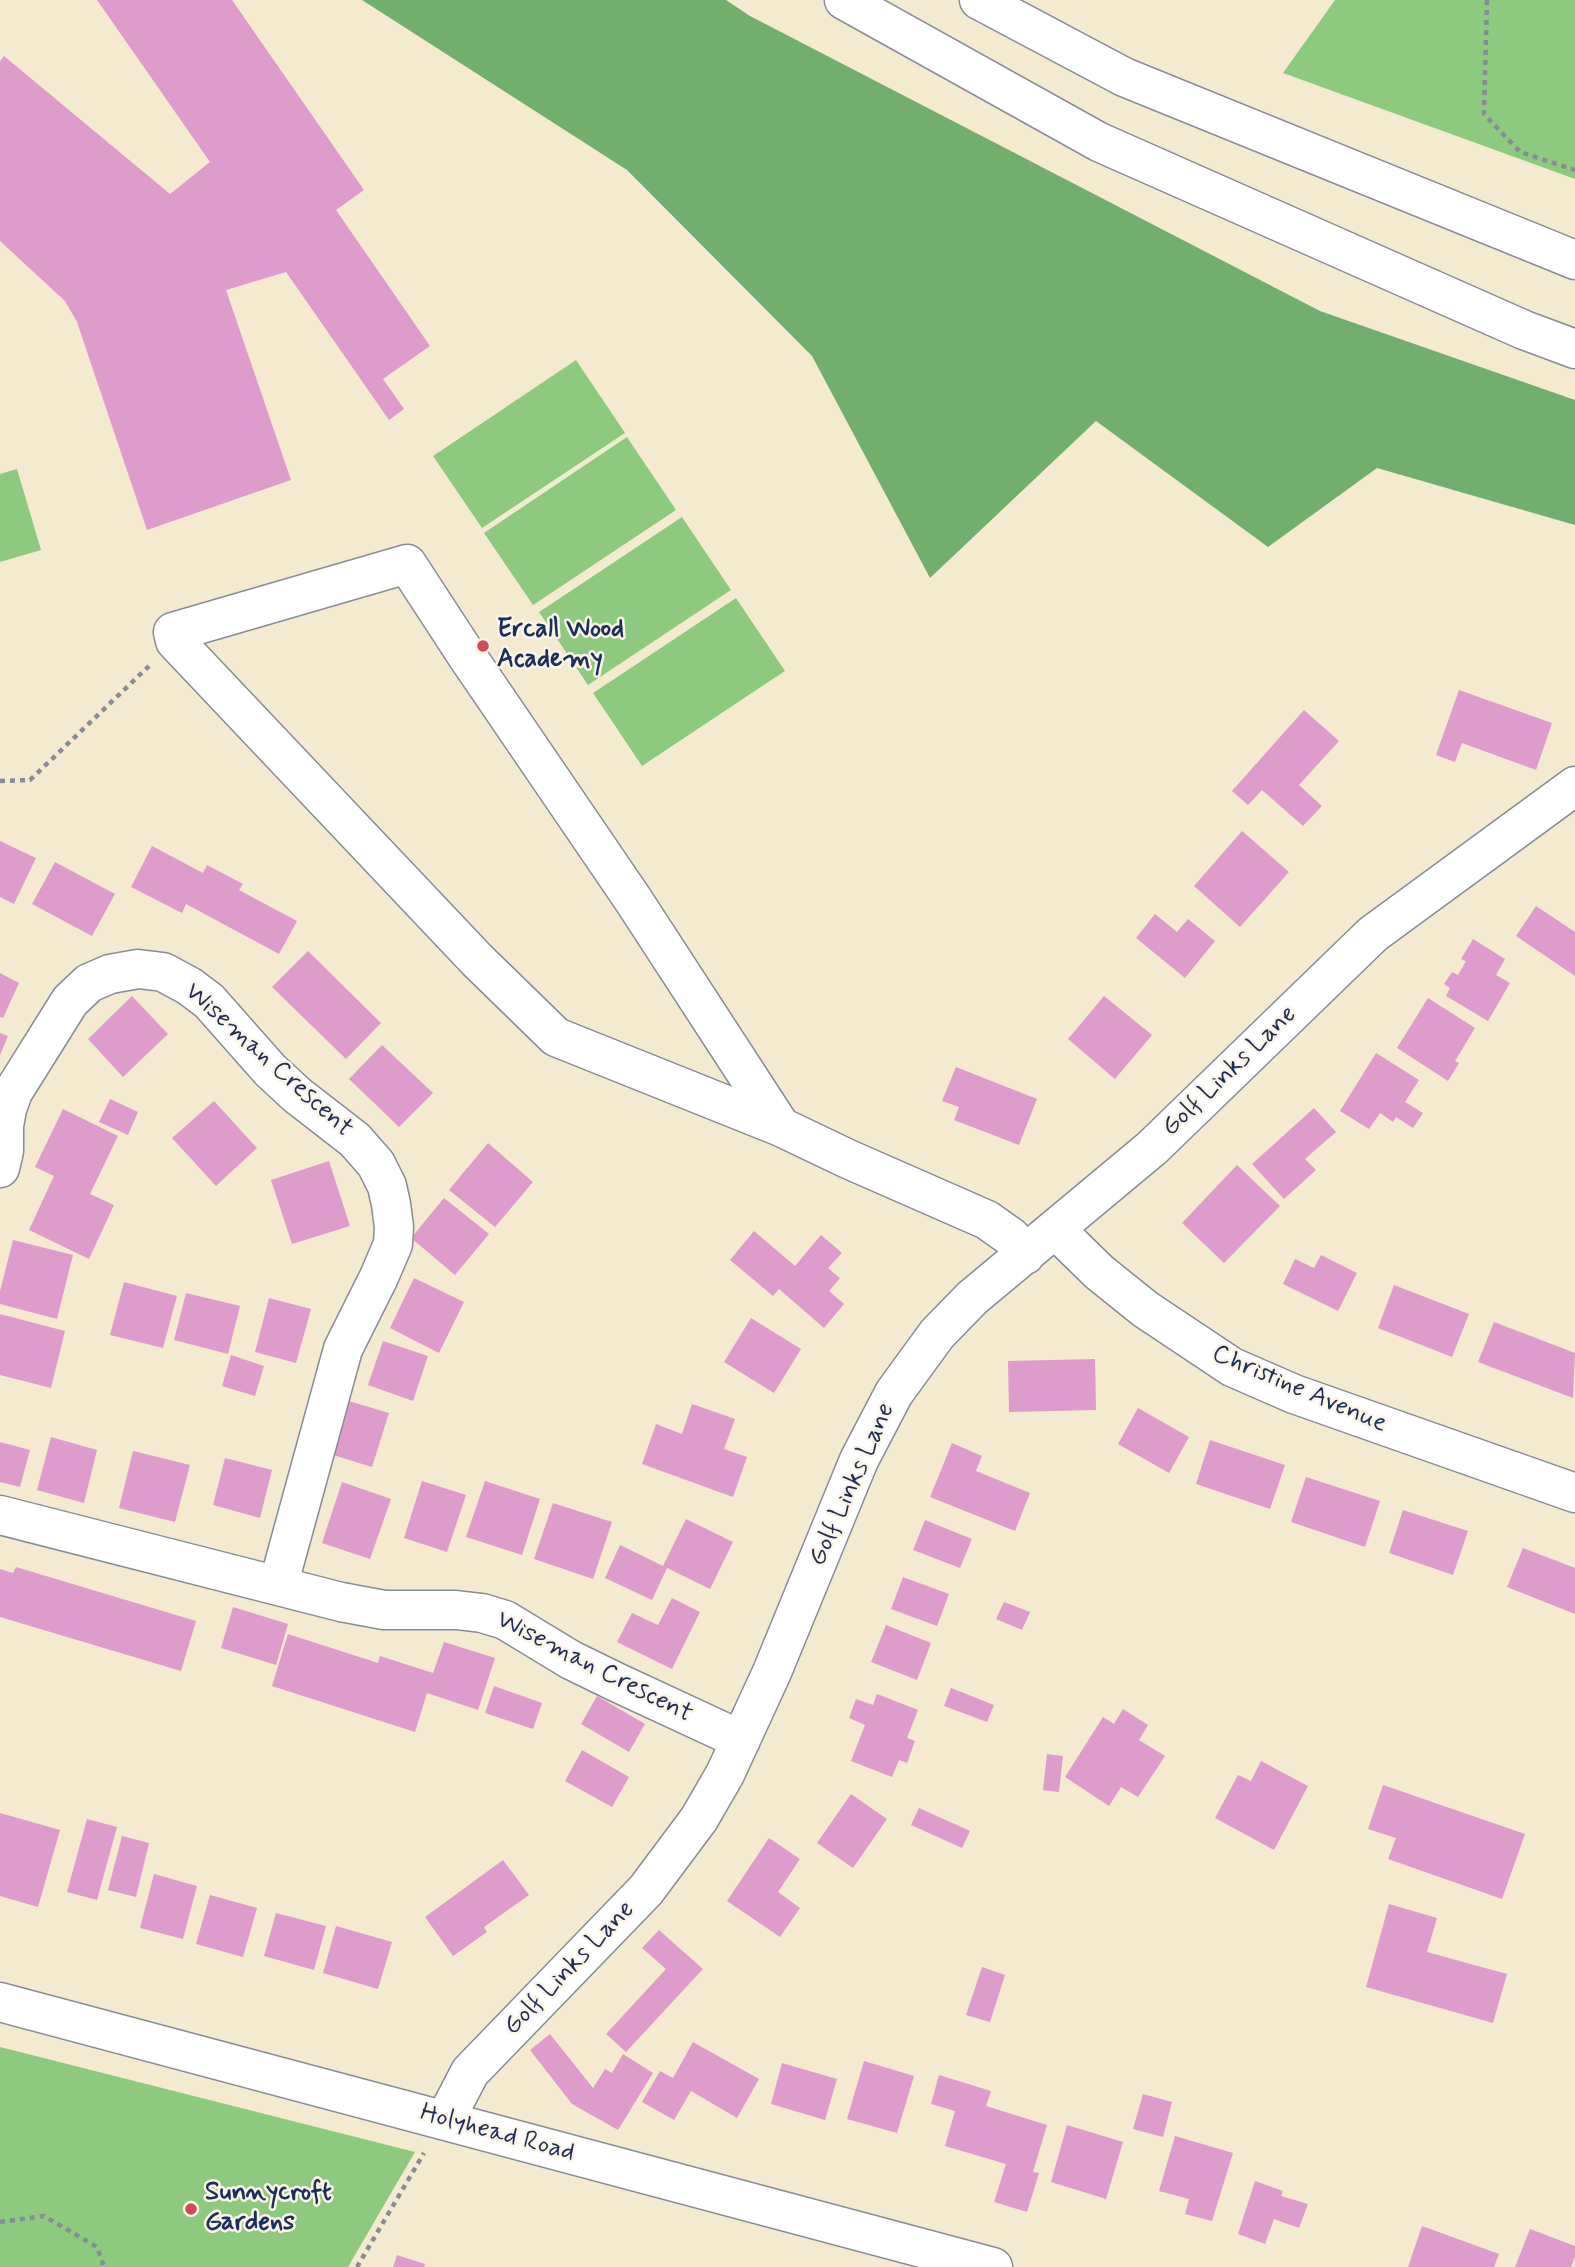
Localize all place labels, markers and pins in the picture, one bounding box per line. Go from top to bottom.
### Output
place label: Ercall Wood Academy [497,615,624,676]
marker: Ercall Wood Academy [475,638,491,654]
place label: Sunnycroft Gardens [205,2178,332,2240]
marker: Sunnycroft Gardens [183,2201,199,2217]

